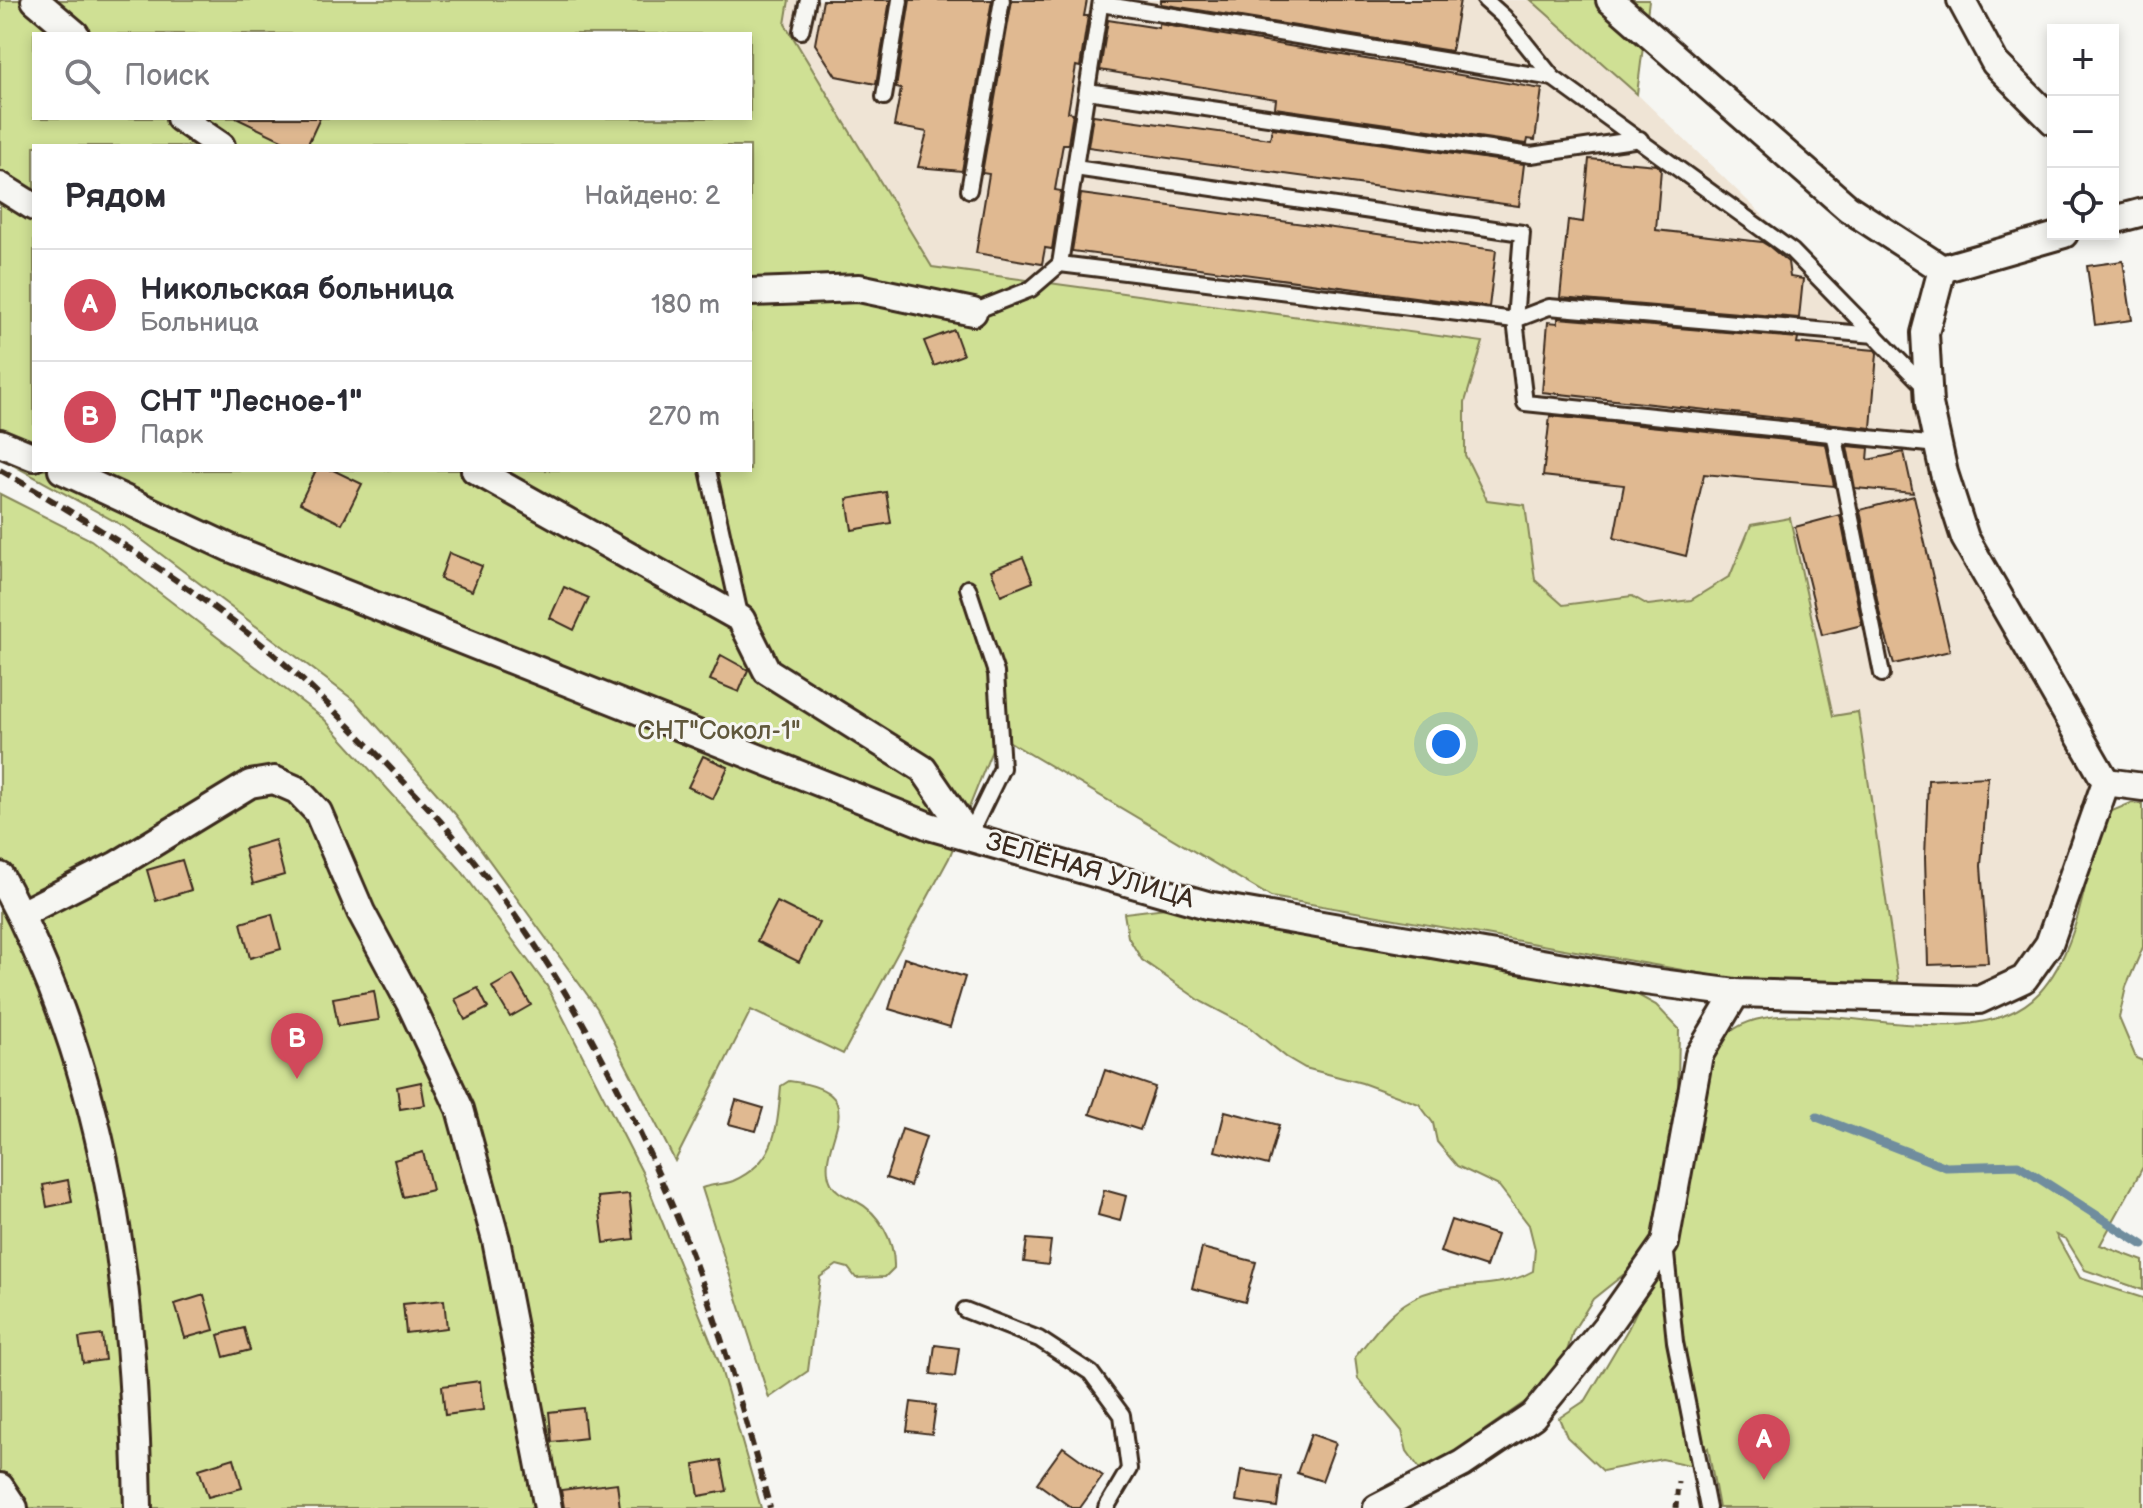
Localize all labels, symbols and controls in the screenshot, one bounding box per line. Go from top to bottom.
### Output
map controls [2047,24,2119,240]
button: + [2047,24,2119,96]
search box [32,32,752,120]
icon: search [60,54,104,98]
text: Поиск [124,58,210,94]
button: − [2047,96,2119,168]
button: locate [2047,168,2119,240]
text: Рядом [64,176,166,217]
text: Найдено: 2 [584,181,720,212]
text: Никольская больница [140,272,454,308]
text: A [82,290,98,321]
text: 180 m [651,290,720,321]
text: Больница [140,308,259,339]
text: СНТ "Лесное-1" [140,384,362,420]
text: B [81,402,99,433]
text: 270 m [648,402,720,433]
text: Парк [140,420,203,451]
park label: СНТ"Сокол-1" [637,716,801,747]
your location [1426,724,1466,764]
street label: ЗЕЛЁНАЯ УЛИЦА [982,826,1198,916]
pin: B [271,1013,323,1079]
pin: A [1738,1414,1790,1480]

